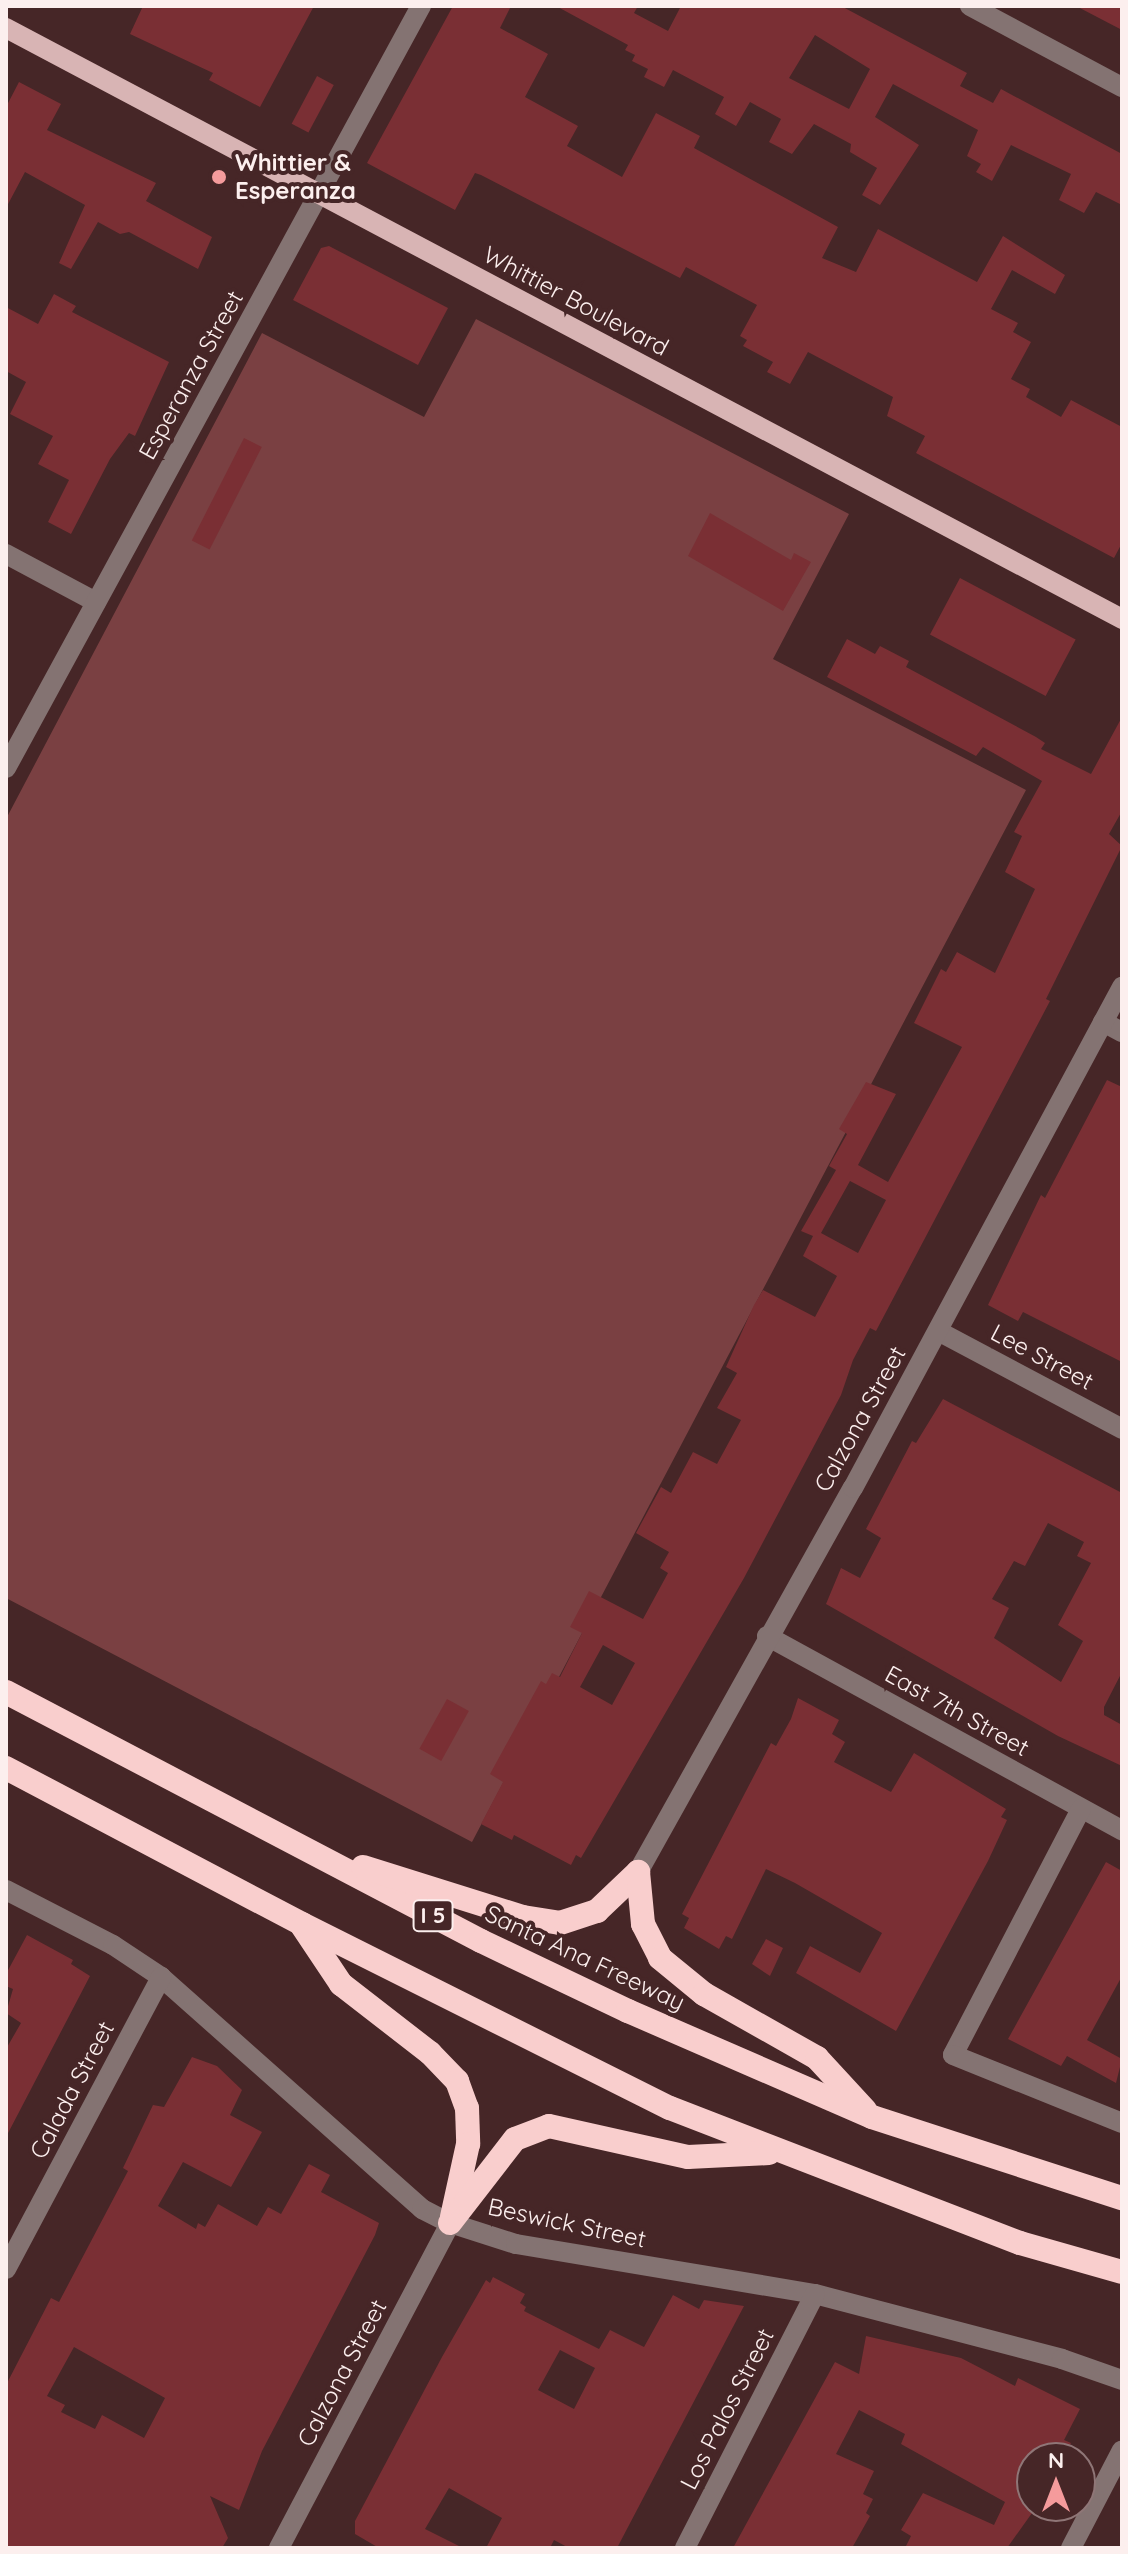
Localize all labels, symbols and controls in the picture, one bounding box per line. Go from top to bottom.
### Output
place label: Whittier & Esperanza [235,149,356,205]
marker: Whittier & Esperanza [210,168,228,186]
street label: Whittier Boulevard [478,240,674,362]
street label: Esperanza Street [133,286,249,464]
street label: Lee Street [986,1318,1098,1396]
street label: Calzona Street [808,1341,912,1497]
street label: East 7th Street [880,1660,1034,1762]
road number: I 5 [411,1898,455,1934]
street label: Santa Ana Freeway [481,1899,689,2017]
street label: Calada Street [24,2016,120,2164]
street label: Beswick Street [485,2192,649,2254]
street label: Calzona Street [291,2295,393,2451]
street label: Los Palos Street [674,2324,780,2494]
north arrow [1016,2442,1096,2522]
text: N [1048,2446,1064,2474]

